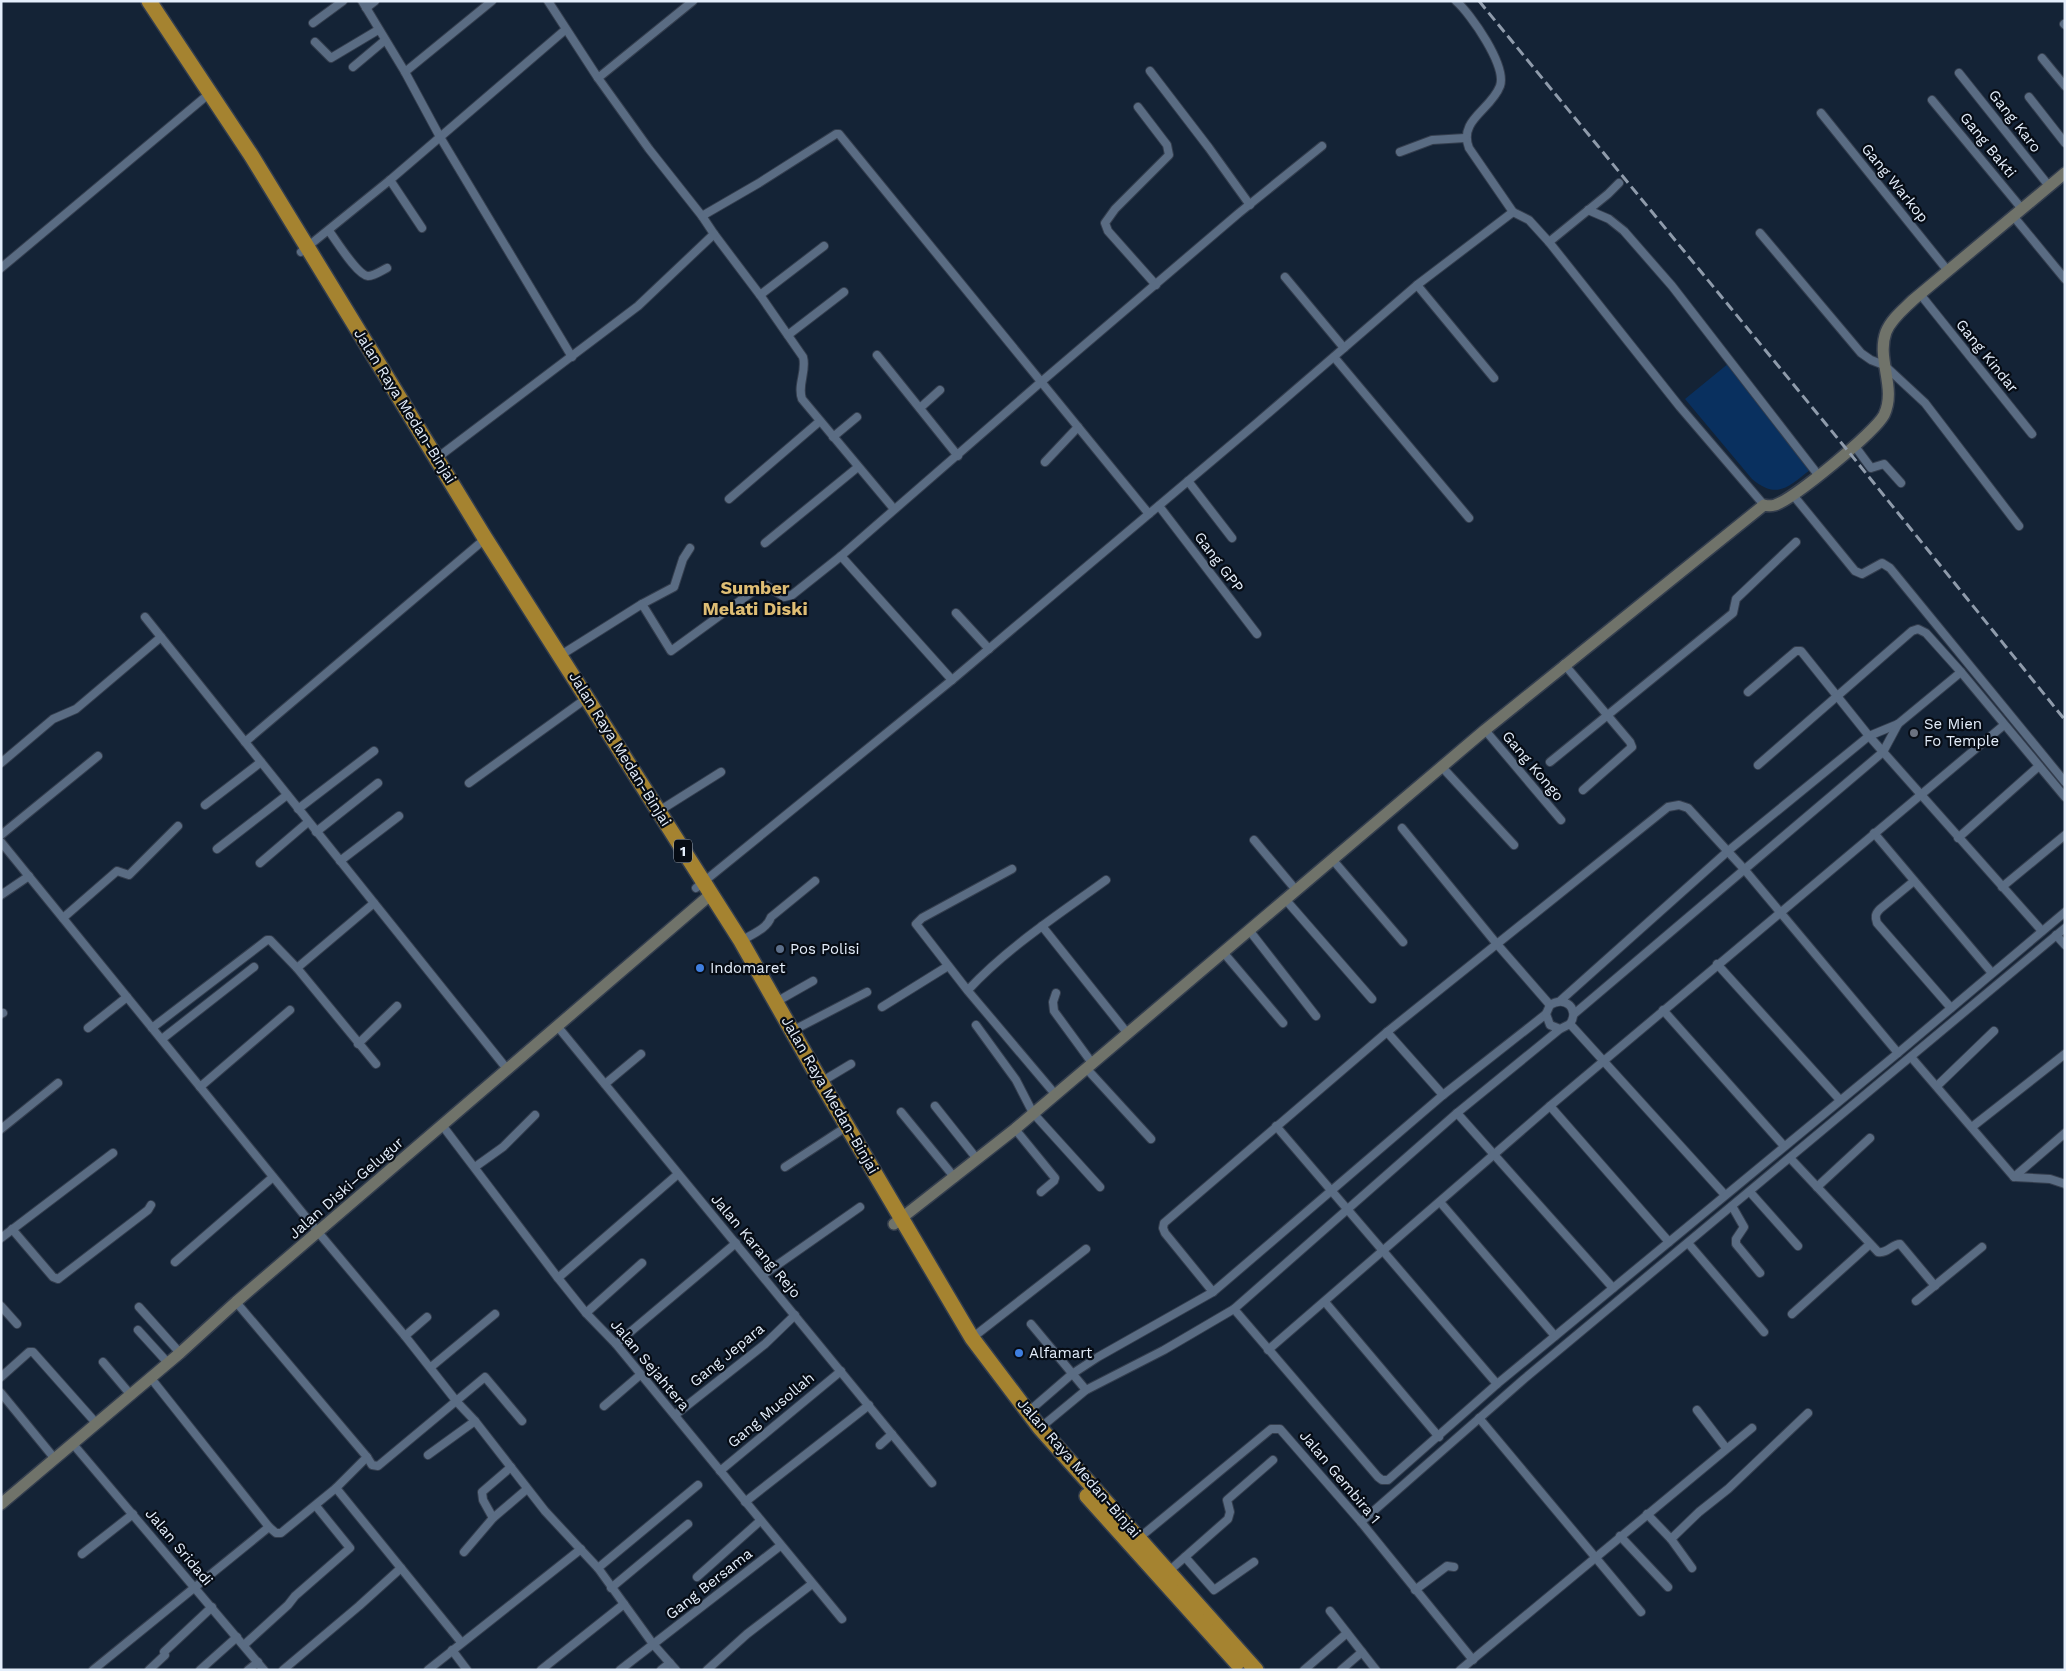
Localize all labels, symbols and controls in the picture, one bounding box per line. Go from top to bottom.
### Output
street label: Gang Karo [1985,86,2045,156]
street label: Gang Bakti [1956,109,2020,181]
street label: Gang Warkop [1858,140,1932,226]
street label: Gang Kindar [1952,316,2022,396]
street label: Jalan Raya Medan-Binjai [350,325,460,487]
street label: Gang GPP [1190,528,1248,596]
district label: Sumber Melati Diski [702,577,808,619]
street label: Jalan Raya Medan-Binjai [565,668,675,830]
place label: Se Mien Fo Temple [1924,715,1999,750]
street label: Gang Kongo [1498,727,1568,805]
marker: Se Mien Fo Temple [1908,727,1920,739]
road number: 1 [674,839,692,862]
place label: Pos Polisi [790,940,860,958]
marker: Pos Polisi [774,943,786,955]
place label: Indomaret [710,959,786,977]
marker: Indomaret [694,962,706,974]
street label: Jalan Raya Medan-Binjai [778,1013,882,1177]
street label: Jalan Diski–Gelugur [285,1133,407,1243]
street label: Jalan Karang Rejo [707,1190,805,1302]
street label: Jalan Sejahtera [607,1316,694,1415]
street label: Gang Jepara [686,1319,768,1391]
place label: Alfamart [1029,1344,1093,1362]
marker: Alfamart [1013,1347,1025,1359]
street label: Gang Musollah [724,1369,818,1451]
street label: Jalan Raya Medan-Binjai [1014,1395,1144,1541]
street label: Jalan Gembira 1 [1296,1427,1384,1527]
street label: Jalan Sridadi [142,1505,216,1589]
street label: Gang Bersama [662,1544,756,1623]

